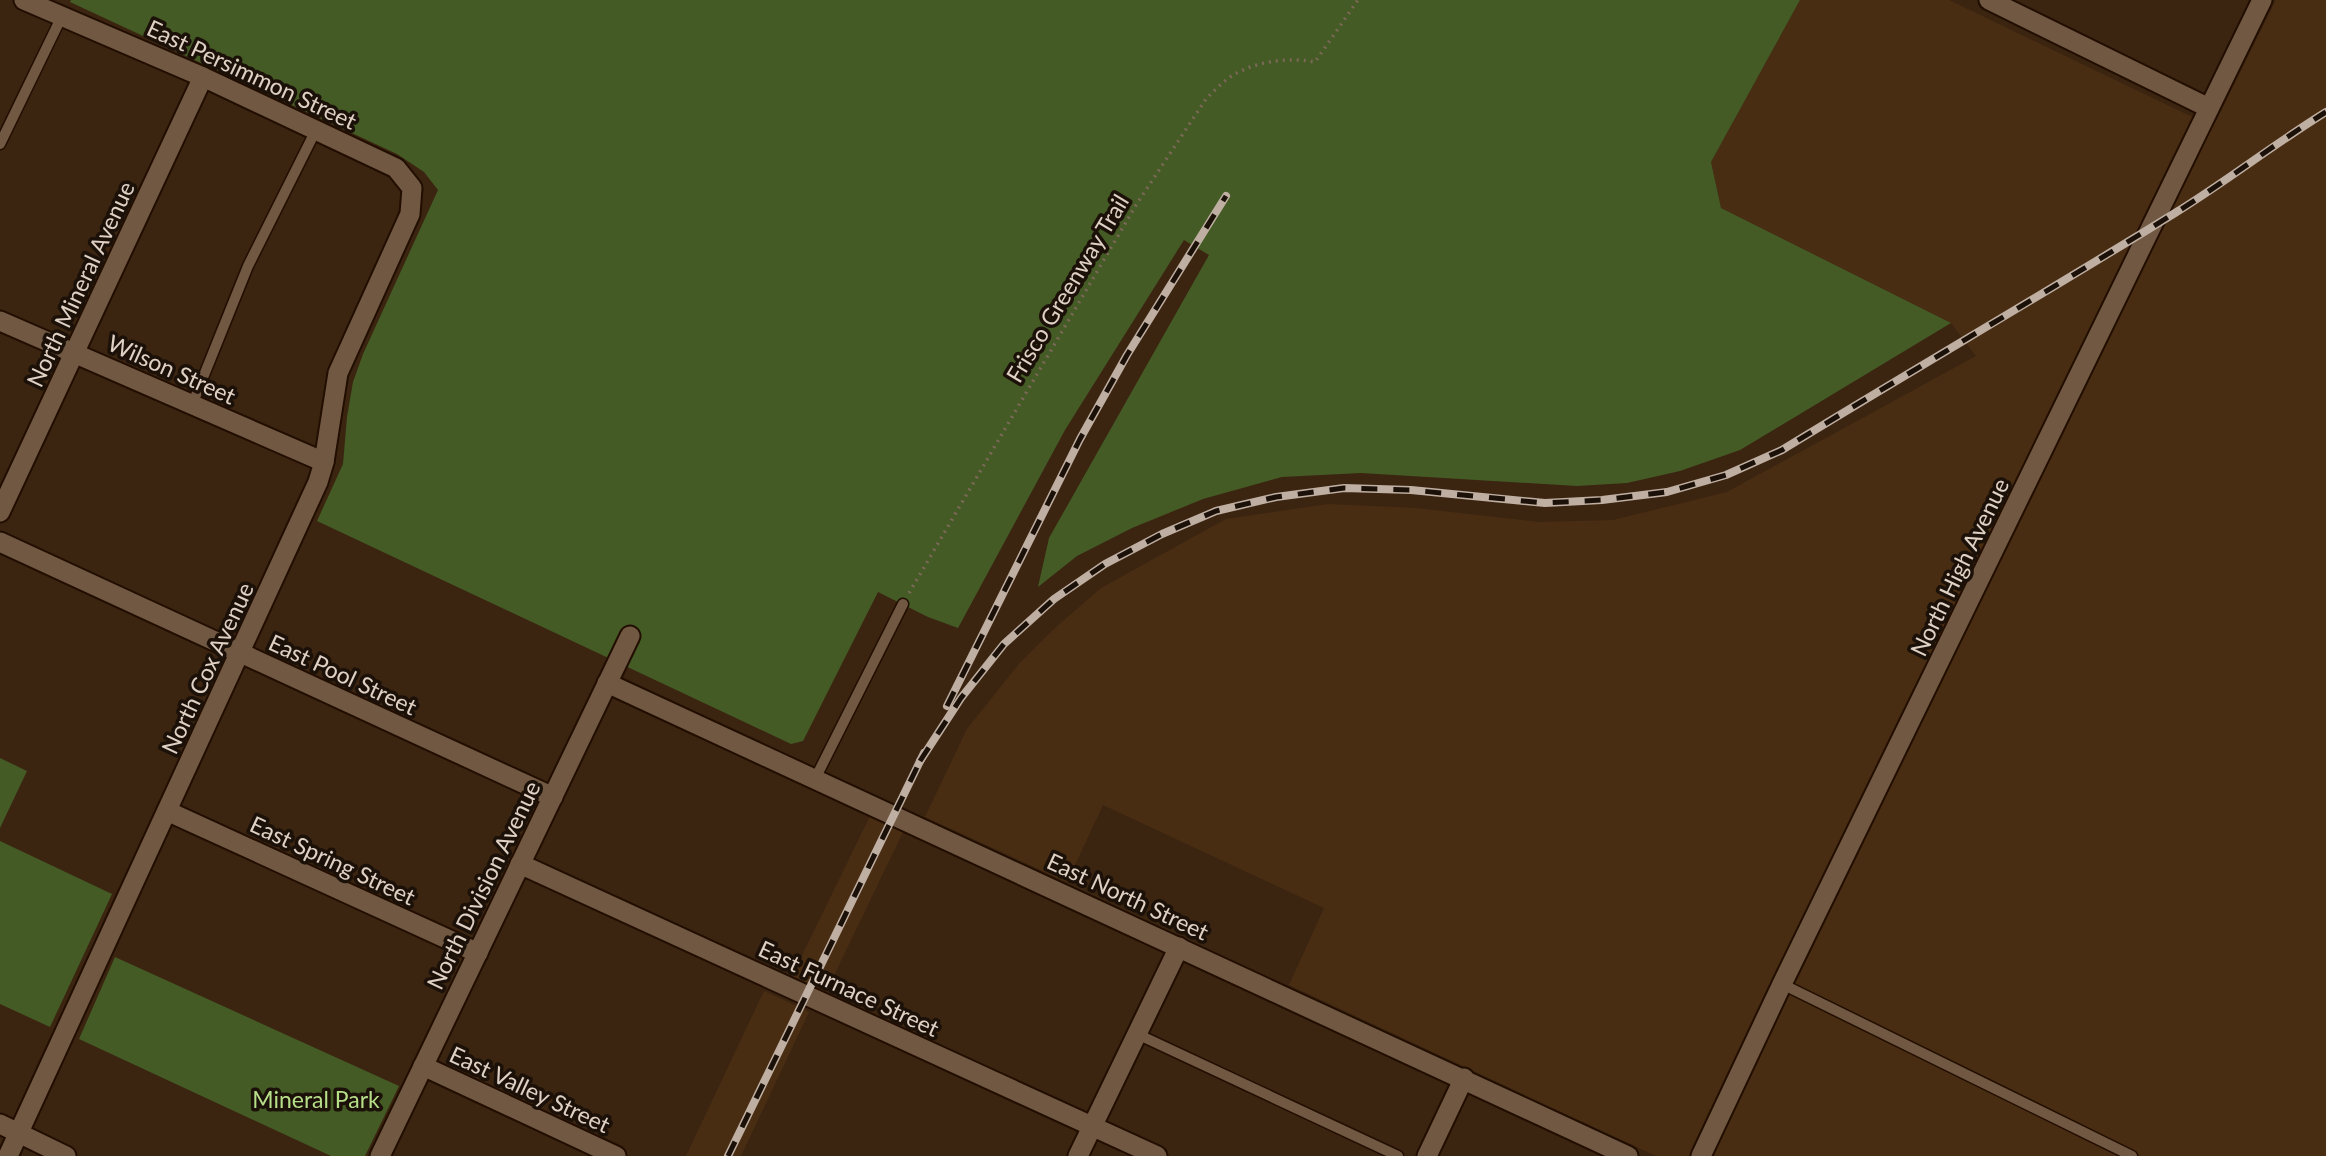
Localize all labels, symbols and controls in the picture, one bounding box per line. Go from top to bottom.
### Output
street label: East Persimmon Street [143,13,362,135]
street label: North Mineral Avenue [20,177,140,391]
street label: Frisco Greenway Trail [1000,189,1134,387]
street label: Wilson Street [104,328,241,410]
street label: North High Avenue [1904,473,2014,661]
street label: North Cox Avenue [155,578,259,758]
street label: East Pool Street [265,628,422,721]
street label: North Division Avenue [420,776,546,994]
street label: East Spring Street [246,810,421,911]
street label: East North Street [1043,846,1214,946]
street label: East Furnace Street [754,934,944,1042]
street label: East Valley Street [445,1040,615,1139]
park label: Mineral Park [252,1085,380,1113]

